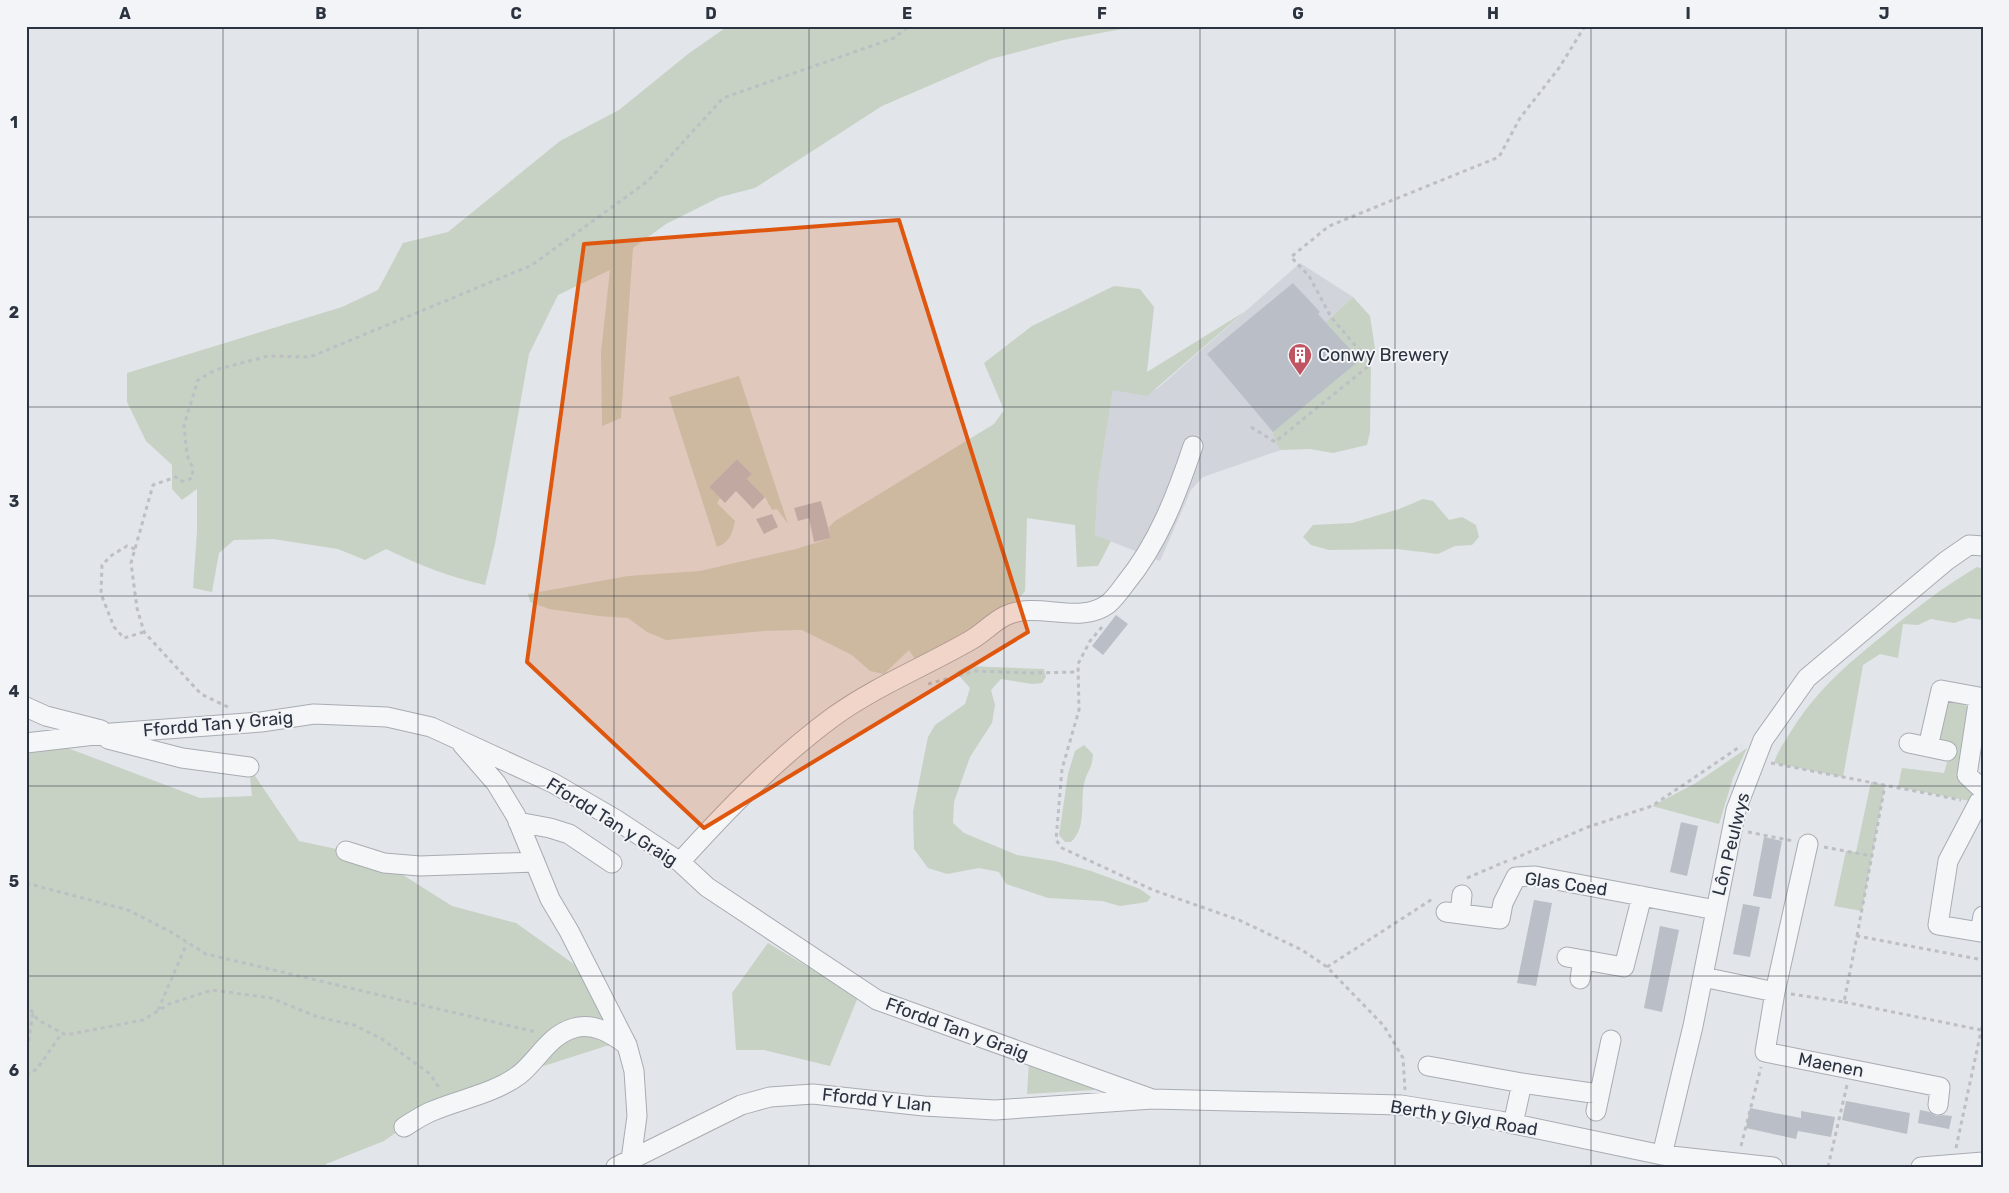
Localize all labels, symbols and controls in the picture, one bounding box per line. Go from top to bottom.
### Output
text: A [119,4,131,23]
text: B [315,4,327,23]
text: C [510,4,522,23]
text: D [705,4,717,23]
text: E [902,4,912,23]
text: F [1097,4,1107,23]
text: G [1292,4,1304,23]
text: H [1487,4,1499,23]
text: I [1685,4,1691,23]
text: J [1879,4,1889,23]
text: 1 [10,113,18,132]
text: 2 [9,303,19,322]
building icon: Conwy Brewery [1287,342,1313,376]
place label: Conwy Brewery [1318,344,1449,366]
text: 3 [9,492,19,511]
text: 4 [9,682,20,701]
street label: Ffordd Tan y Graig [142,706,294,742]
street label: Ffordd Tan y Graig [542,773,682,871]
street label: Lôn Peulwys [1708,790,1754,898]
street label: Glas Coed [1523,867,1609,901]
text: 5 [9,872,19,891]
street label: Ffordd Tan y Graig [882,993,1032,1065]
street label: Maenen [1796,1048,1866,1082]
text: 6 [9,1061,19,1080]
street label: Ffordd Y Llan [821,1083,933,1117]
street label: Berth y Glyd Road [1389,1095,1539,1141]

